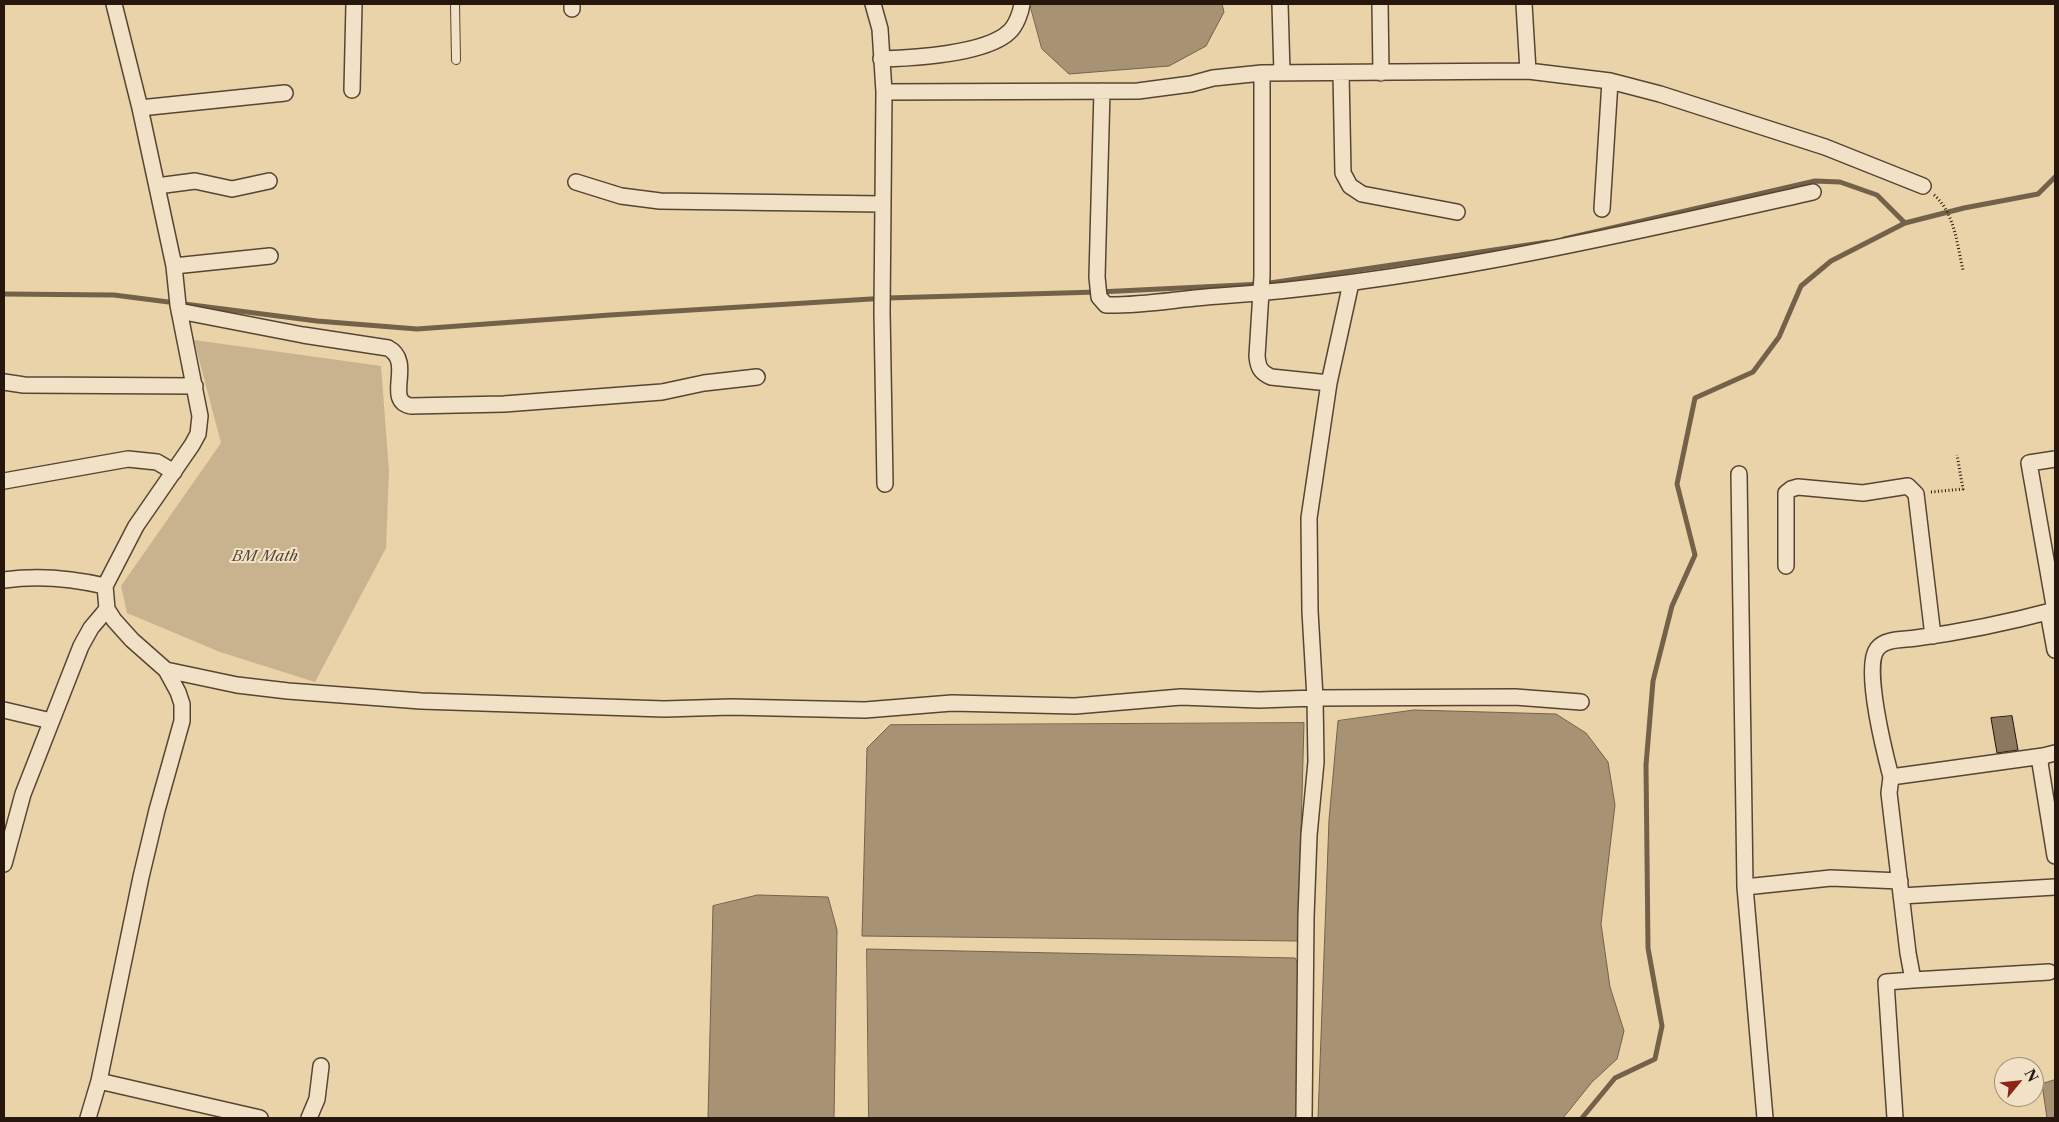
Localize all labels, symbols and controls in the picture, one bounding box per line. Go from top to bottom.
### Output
park label: BM Math [232,548,298,566]
north arrow [1994,1057,2044,1107]
text: N [2021,1066,2042,1085]

